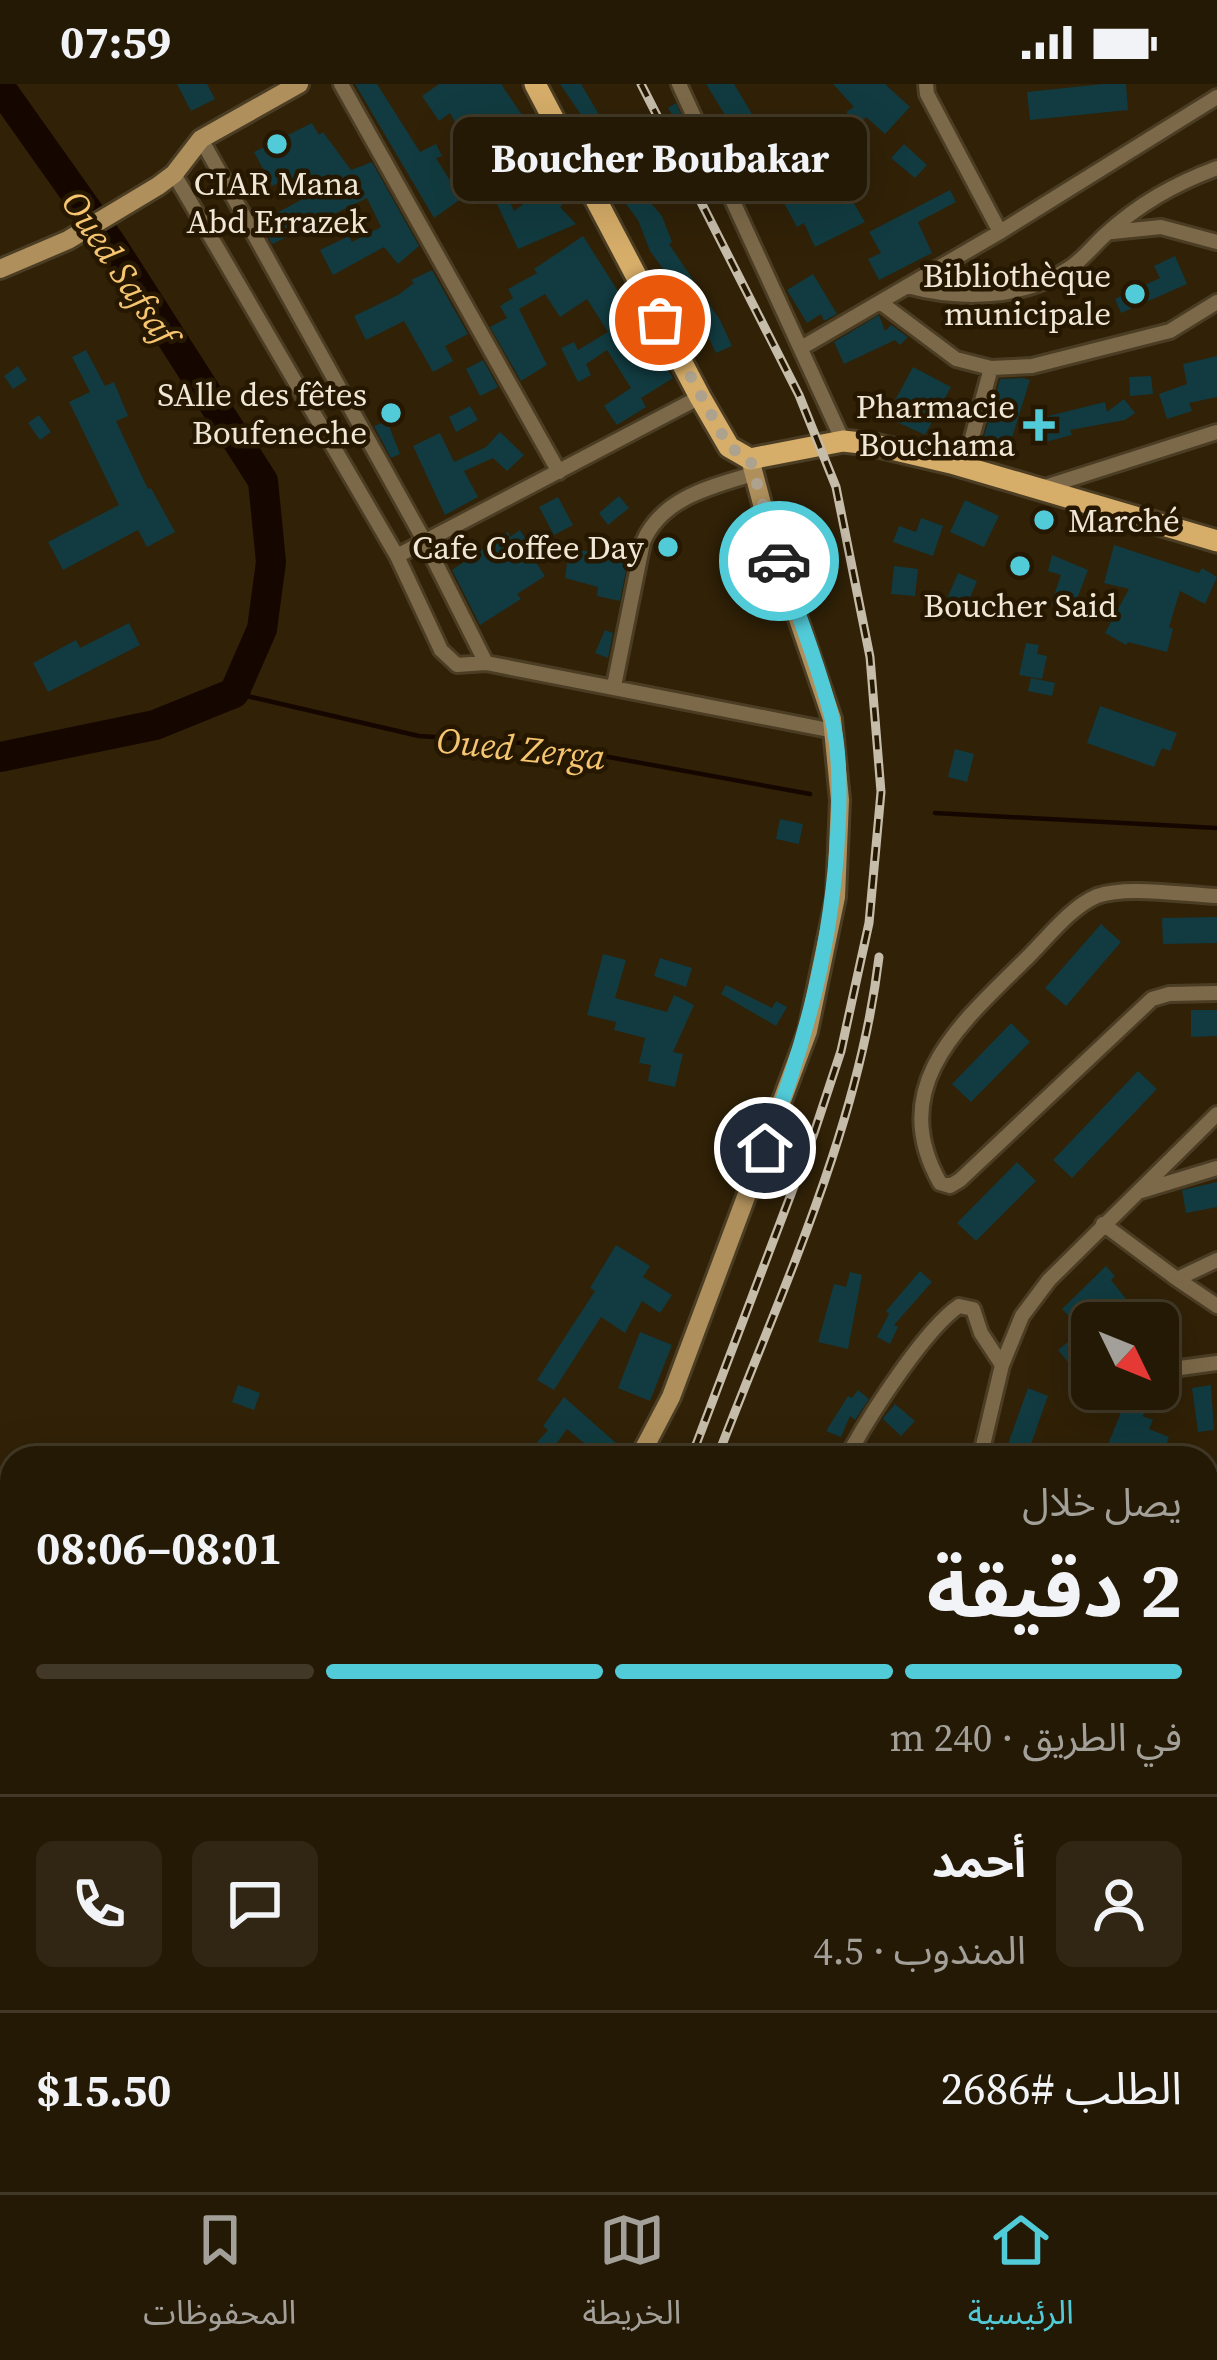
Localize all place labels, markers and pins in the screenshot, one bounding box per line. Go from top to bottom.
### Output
callout: Boucher Boubakar [453,116,867,200]
marker: CIAR Mana Abd Errazek [264,131,290,157]
place label: CIAR Mana Abd Errazek [186,161,369,244]
place label: Bibliothèque municipale [923,253,1111,336]
pin [609,269,711,371]
marker: Bibliothèque municipale [1122,281,1148,307]
place label: SAlle des fêtes Boufeneche [157,372,367,455]
place label: Pharmacie Bouchama [856,384,1015,467]
marker: SAlle des fêtes Boufeneche [378,400,404,426]
marker: Pharmacie Bouchama [1026,412,1052,438]
place label: Marché [1068,498,1180,543]
marker: Marché [1031,507,1057,533]
place label: Cafe Coffee Day [412,525,644,570]
marker: Cafe Coffee Day [655,534,681,560]
marker: Boucher Said [1007,553,1033,579]
place label: Boucher Said [923,583,1117,628]
pin [714,1097,816,1199]

